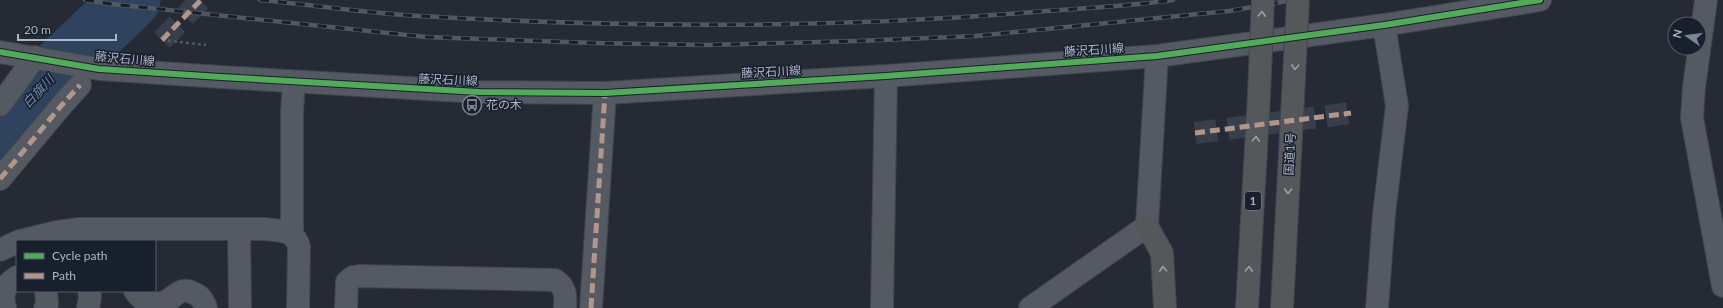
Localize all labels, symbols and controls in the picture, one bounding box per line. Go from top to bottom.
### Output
one-way arrow [1258,11,1267,17]
scale bar [18,16,116,42]
north arrow [1667,16,1707,56]
text: 20 m [24,22,51,37]
text: N [1669,28,1684,39]
street label: 藤沢石川線 [1064,40,1124,59]
street label: 藤沢石川線 [94,48,156,69]
street label: 藤沢石川線 [741,62,801,81]
one-way arrow [1290,64,1299,70]
water label: 白旗川 [19,70,59,111]
street label: 藤沢石川線 [418,71,478,88]
bus stop icon: 花の木 [461,94,483,116]
place label: 花の木 [486,97,522,112]
street label: 国道1号 [1281,132,1298,176]
one-way arrow [1252,136,1260,142]
one-way arrow [1284,188,1292,194]
road number: 1 [1245,192,1261,210]
legend [16,240,156,292]
text: Cycle path [52,248,107,263]
one-way arrow [1159,266,1168,272]
one-way arrow [1245,266,1253,272]
text: Path [52,268,76,283]

